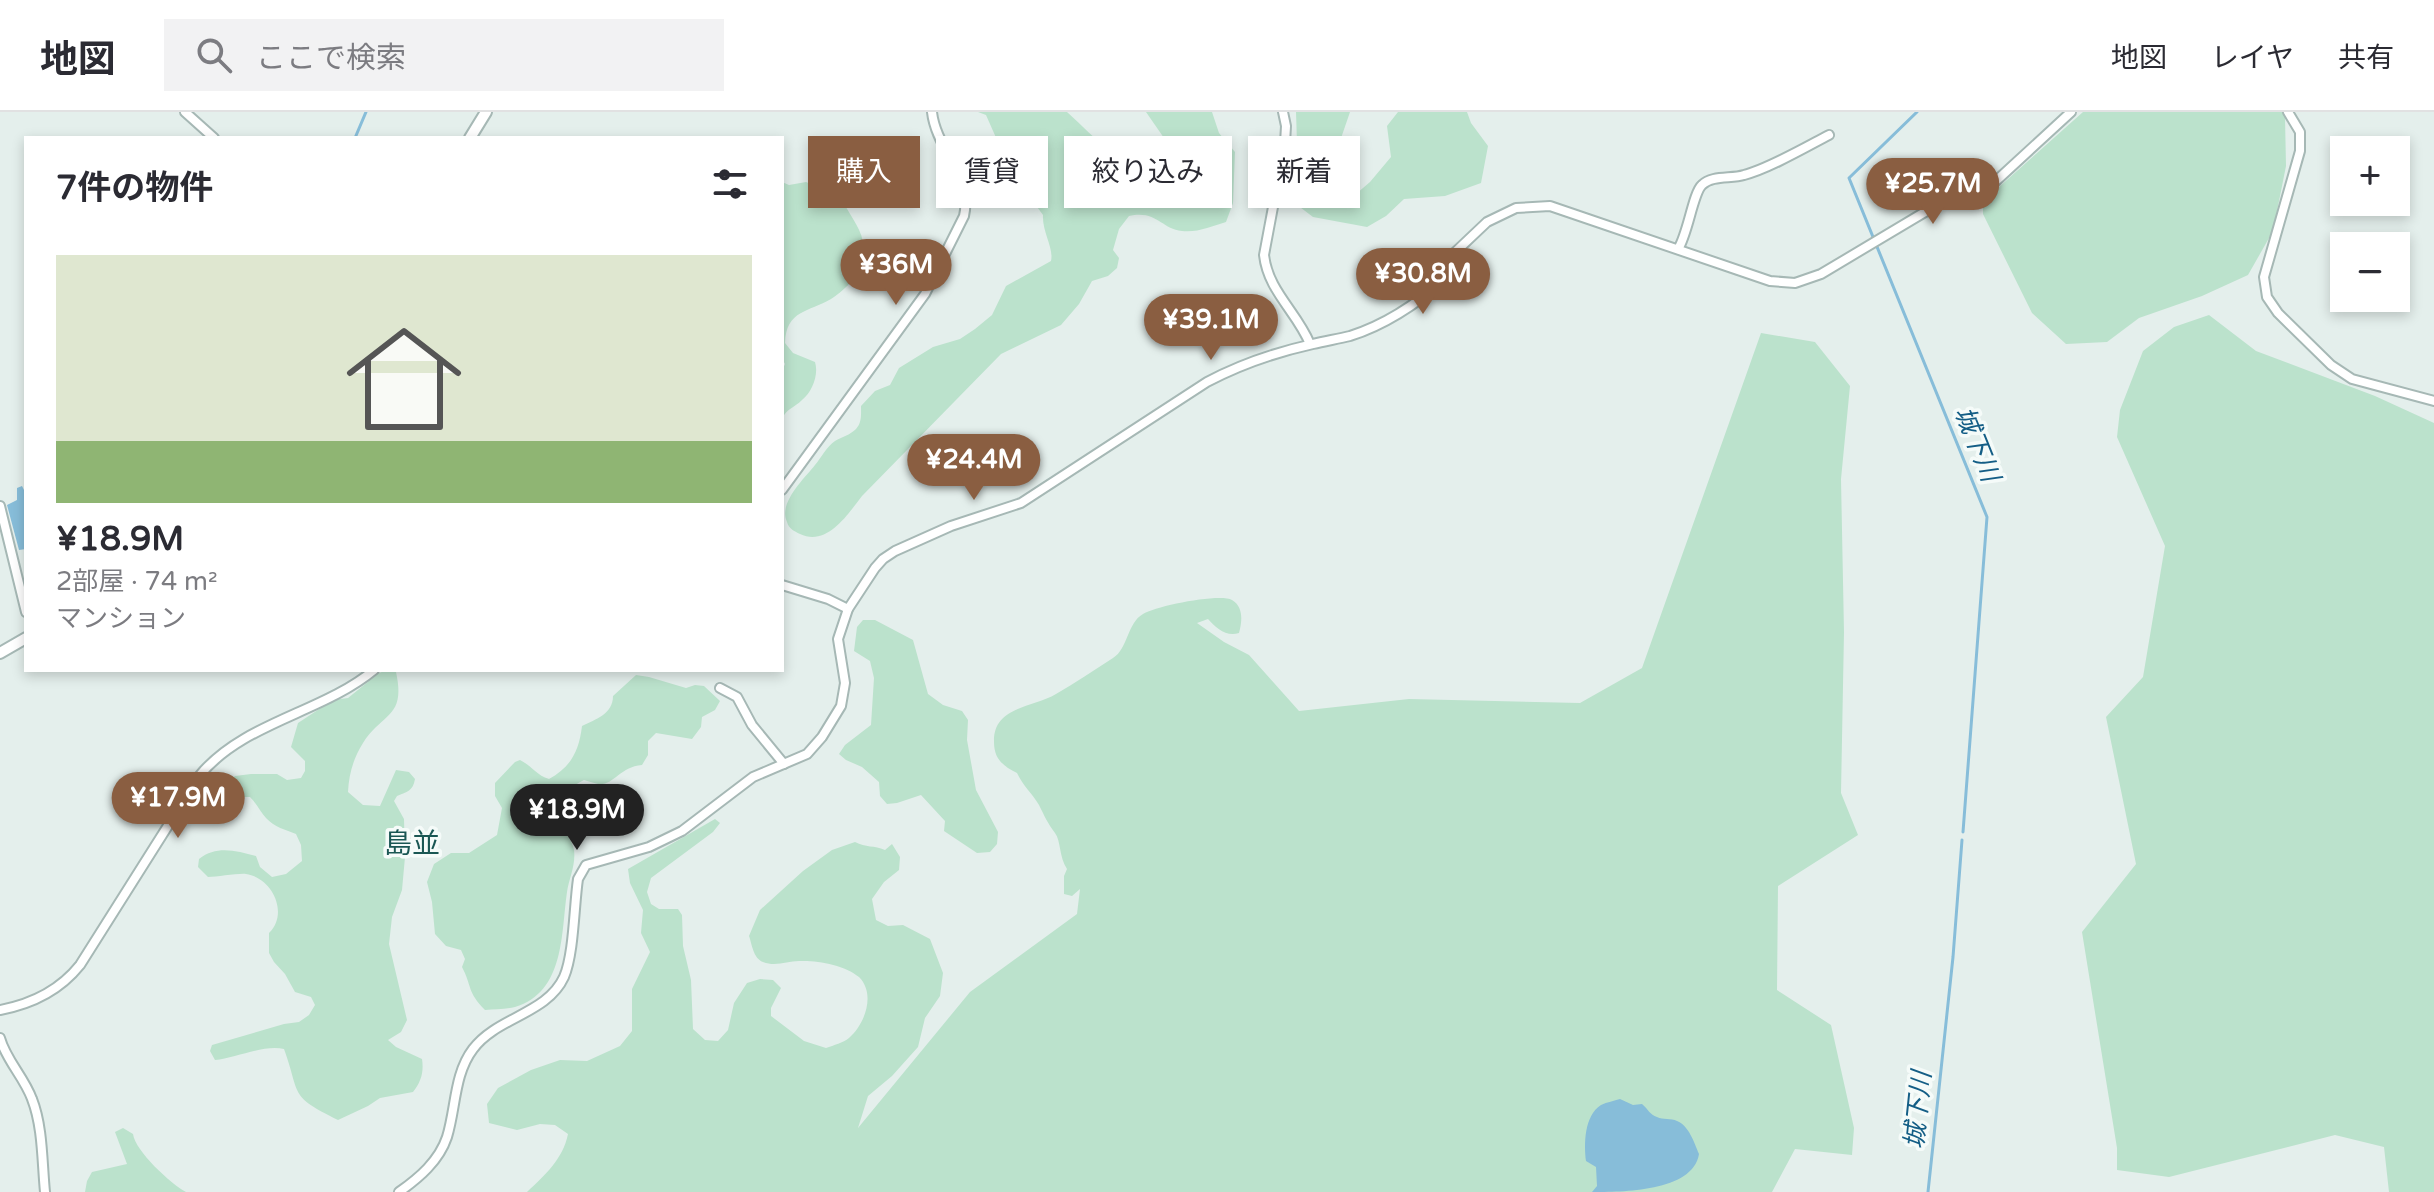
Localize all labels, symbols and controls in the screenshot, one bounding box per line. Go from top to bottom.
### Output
search box [164,19,724,91]
icon: search [192,33,236,77]
text: 地図 [40,37,116,83]
text: ここで検索 [256,40,406,77]
text: 地図 [2111,41,2167,75]
text: レイヤ [2211,41,2294,75]
text: 共有 [2338,41,2394,75]
chip: 購入 [808,136,920,208]
chip: 賃貸 [936,136,1048,208]
chip: 絞り込み [1064,136,1232,208]
chip: 新着 [1248,136,1360,208]
map controls [2330,136,2410,312]
button: + [2330,136,2410,216]
pin: ¥25.7M [1868,158,1998,226]
icon: filters [708,162,752,206]
text: 7件の物件 [56,168,213,209]
text: ¥25.7M [1884,168,1982,199]
button: − [2330,232,2410,312]
pin: ¥36M [849,239,943,307]
pin: ¥30.8M [1358,248,1488,316]
text: ¥36M [859,249,933,280]
text: ¥30.8M [1374,258,1472,289]
pin: ¥39.1M [1146,294,1276,362]
text: ¥39.1M [1162,304,1260,335]
icon: home [332,307,476,451]
water label: 城下川 [1948,402,2007,489]
pin: ¥24.4M [909,434,1039,502]
text: ¥24.4M [925,444,1023,475]
text: ¥18.9M [56,519,184,560]
text: 2部屋 · 74 m² [56,566,218,597]
text: マンション [56,603,186,634]
pin: ¥17.9M [113,772,243,840]
text: ¥17.9M [130,782,226,813]
pin: ¥18.9M [512,784,642,852]
text: ¥18.9M [528,794,626,825]
district label: 島並 [384,827,440,861]
water label: 城下川 [1899,1067,1938,1150]

